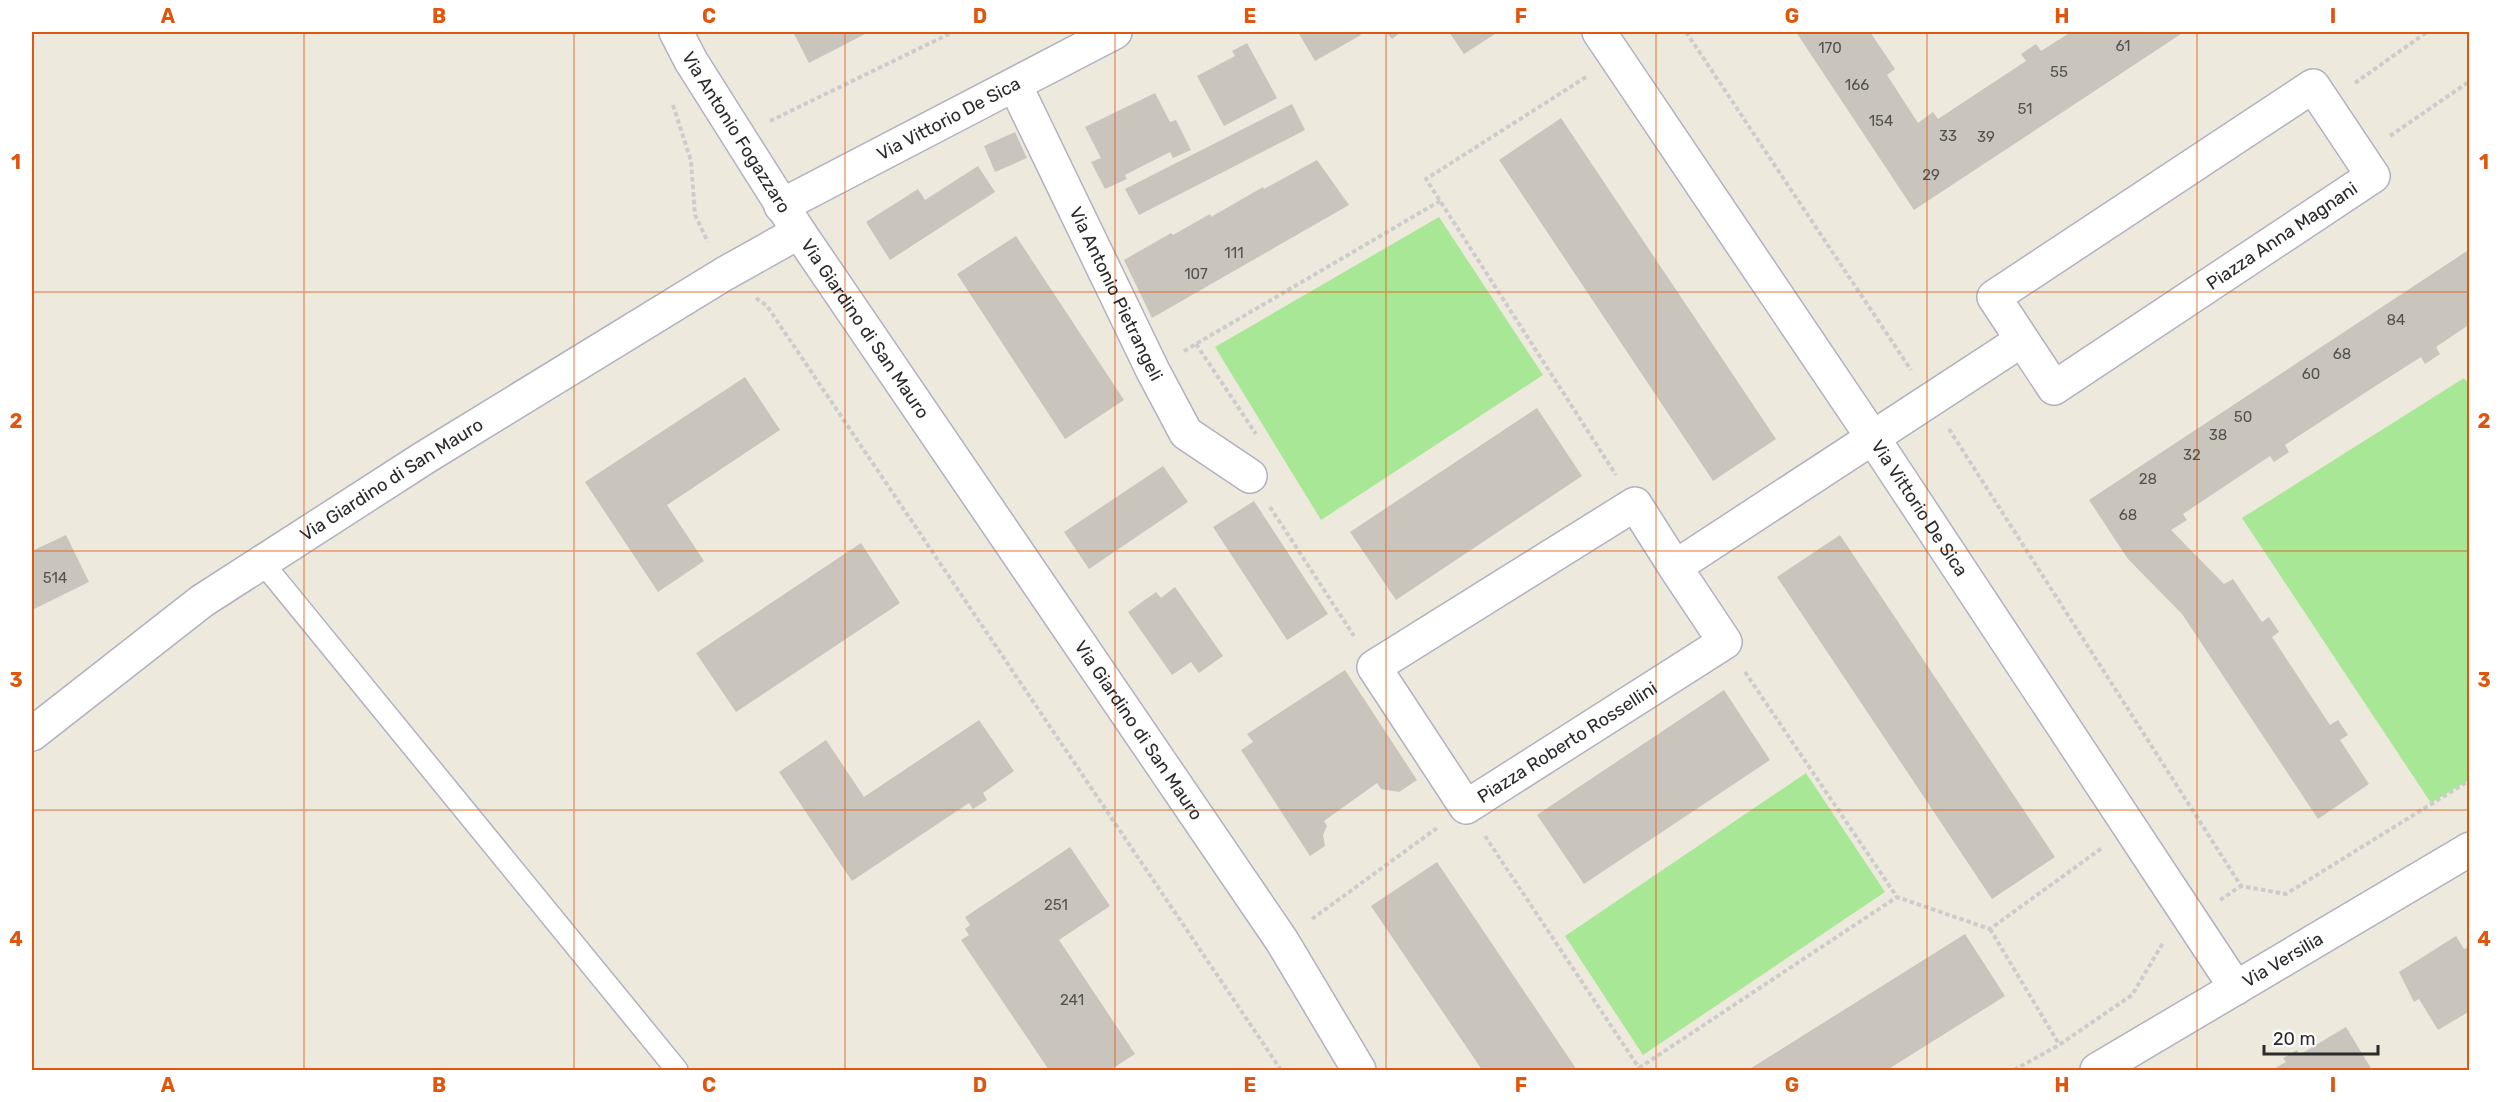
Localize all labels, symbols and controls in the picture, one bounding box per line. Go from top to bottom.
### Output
text: A [161,4,176,28]
text: B [432,4,446,28]
text: C [702,4,716,28]
text: D [973,4,987,28]
text: E [1244,4,1256,28]
text: F [1515,4,1527,28]
text: G [1785,4,1799,28]
text: H [2055,4,2069,28]
text: I [2330,4,2336,28]
house number: 61 [2115,37,2131,55]
house number: 170 [1818,39,1842,57]
street label: Via Antonio Fogazzaro [677,48,795,217]
house number: 55 [2050,63,2068,81]
street label: Via Vittorio De Sica [873,72,1024,165]
house number: 166 [1845,76,1869,94]
house number: 51 [2017,100,2033,118]
house number: 154 [1869,112,1893,130]
house number: 33 [1939,127,1957,145]
house number: 39 [1977,128,1995,146]
text: 1 [11,150,21,174]
text: 1 [2479,150,2489,174]
house number: 29 [1922,166,1940,184]
street label: Piazza Anna Magnani [2202,177,2362,295]
street label: Via Antonio Pietrangeli [1065,203,1167,385]
street label: Via Giardino di San Mauro [796,235,934,423]
house number: 111 [1224,244,1244,262]
house number: 107 [1184,265,1208,283]
house number: 84 [2387,311,2405,329]
house number: 68 [2333,345,2351,363]
house number: 60 [2302,365,2320,383]
house number: 50 [2234,408,2252,426]
text: 2 [10,409,23,433]
text: 2 [2478,409,2491,433]
street label: Via Giardino di San Mauro [296,413,487,546]
house number: 38 [2209,426,2227,444]
street label: Via Vittorio De Sica [1866,436,1972,581]
house number: 32 [2183,446,2201,464]
house number: 28 [2139,470,2157,488]
house number: 68 [2119,506,2137,524]
house number: 514 [43,569,67,587]
street label: Via Giardino di San Mauro [1070,636,1207,824]
text: 3 [9,668,23,692]
text: 3 [2477,668,2491,692]
street label: Piazza Roberto Rossellini [1473,677,1661,808]
house number: 251 [1044,896,1068,914]
text: 4 [9,927,23,951]
text: 4 [2477,927,2491,951]
street label: Via Versilia [2239,928,2327,992]
house number: 241 [1060,991,1084,1009]
scale bar [2264,1018,2378,1056]
text: 20 m [2273,1028,2315,1050]
text: A [161,1073,176,1097]
text: B [432,1073,446,1097]
text: C [702,1073,716,1097]
text: D [973,1073,987,1097]
text: E [1244,1073,1256,1097]
text: F [1515,1073,1527,1097]
text: G [1785,1073,1799,1097]
text: H [2055,1073,2069,1097]
text: I [2330,1073,2336,1097]

